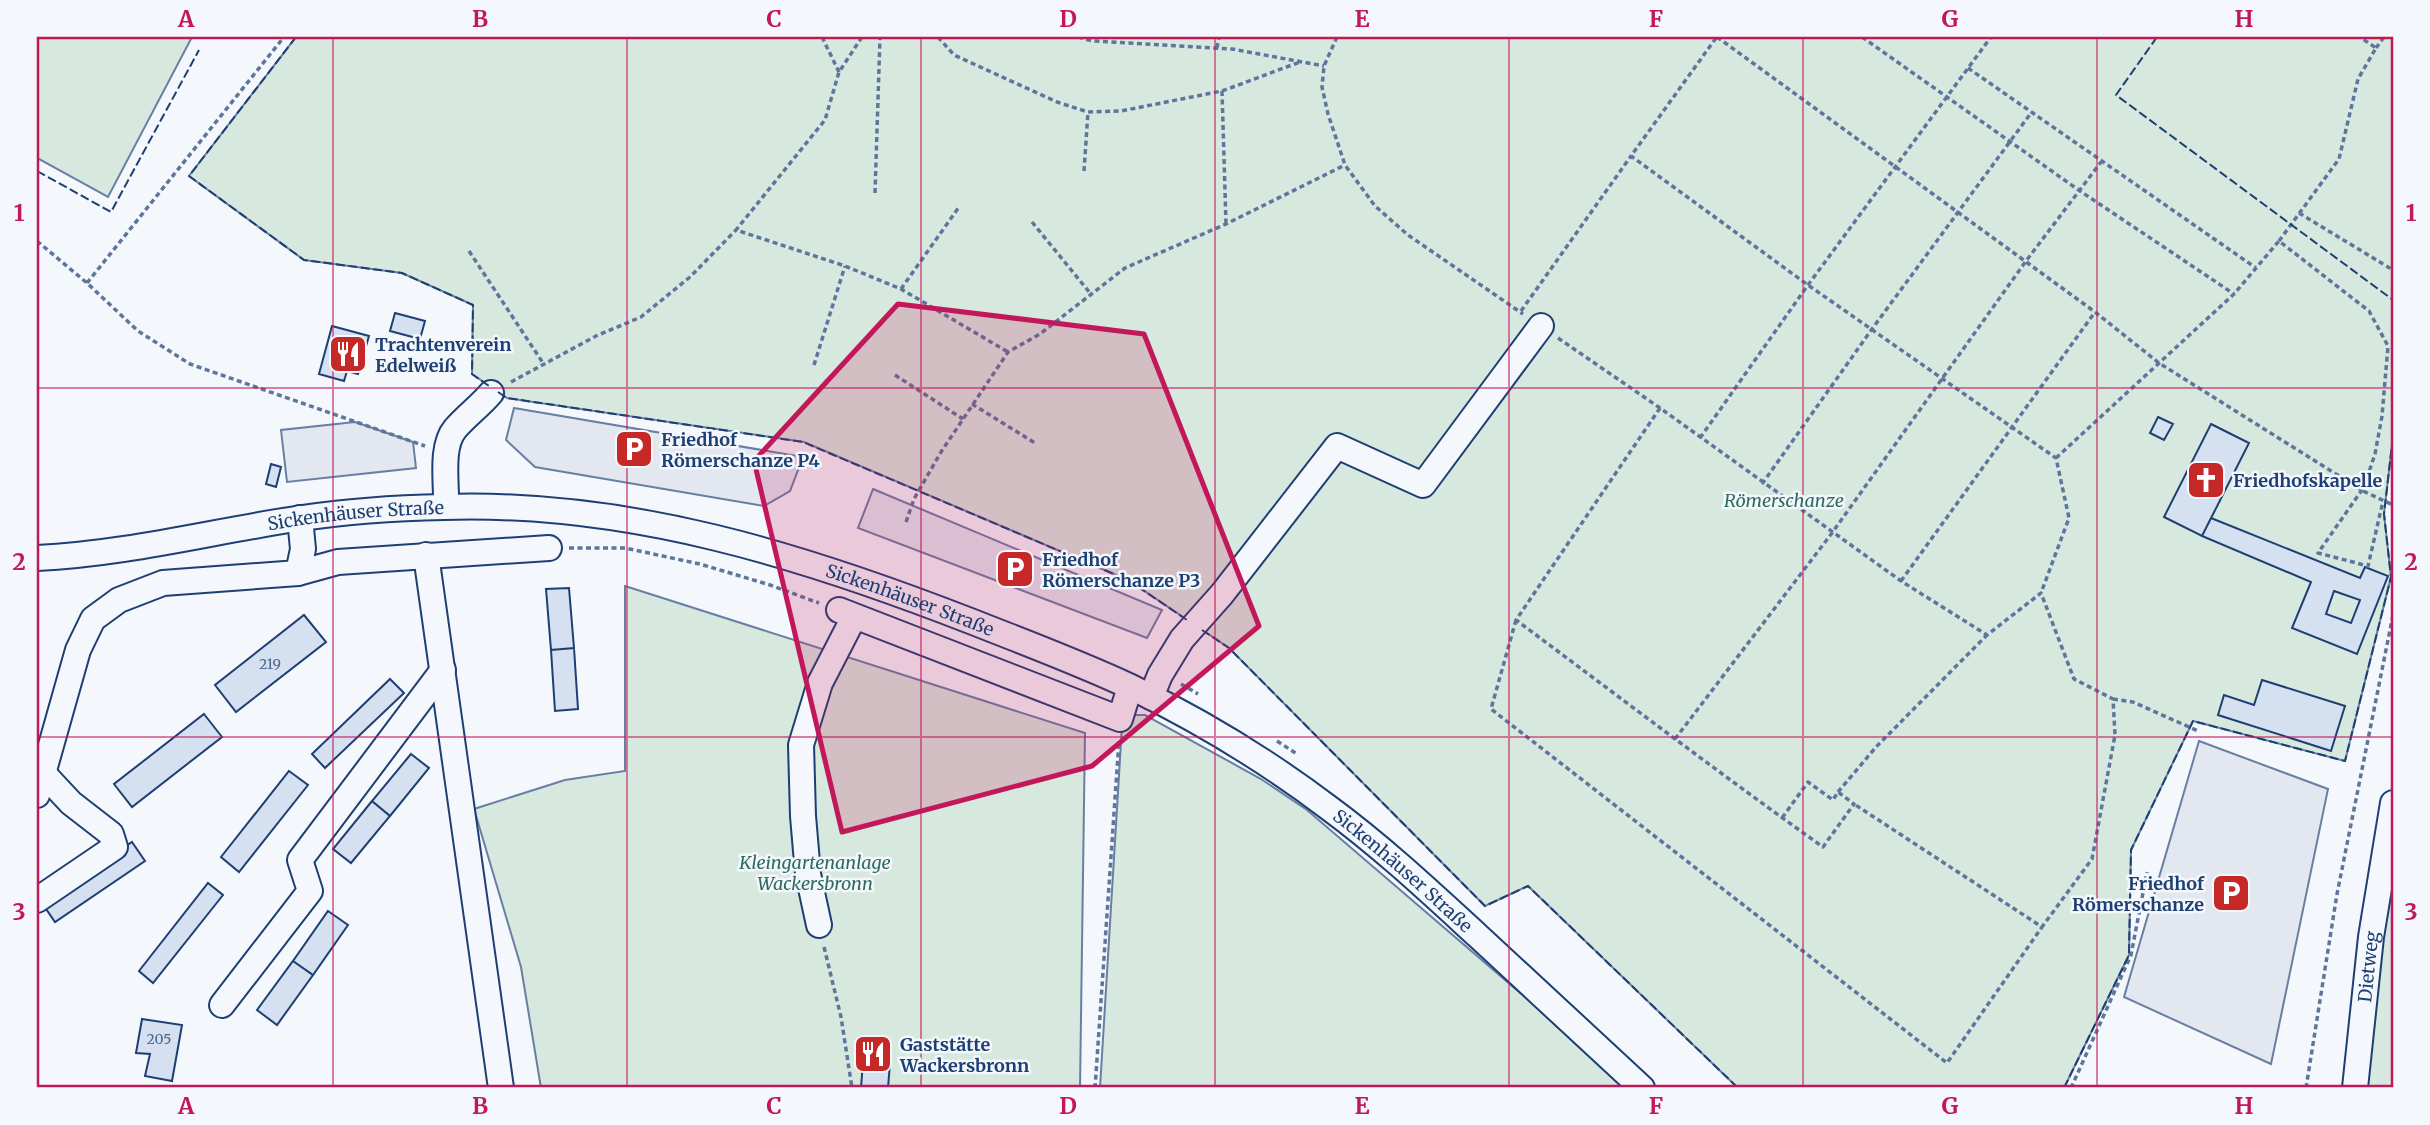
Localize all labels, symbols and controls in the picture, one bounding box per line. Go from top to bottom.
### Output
text: A [177,4,195,33]
text: B [472,4,488,33]
text: C [766,4,782,33]
text: D [1059,4,1077,33]
text: E [1354,4,1370,33]
text: F [1649,4,1663,33]
text: G [1942,4,1959,33]
text: H [2235,4,2254,33]
text: 1 [14,198,25,227]
text: 1 [2406,198,2417,227]
restaurant icon: Trachtenverein Edelweiß [327,333,369,375]
place label: Trachtenverein Edelweiß [375,333,511,377]
parking icon: Friedhof Römerschanze P4 [613,428,655,470]
place label: Friedhof Römerschanze P4 [661,428,820,472]
church icon: Friedhofskapelle [2185,459,2227,501]
place label: Friedhofskapelle [2233,469,2383,492]
park label: Römerschanze [1724,489,1844,512]
street label: Sickenhäuser Straße [266,495,444,535]
text: 2 [12,547,26,576]
text: 2 [2404,547,2418,576]
parking icon: Friedhof Römerschanze P3 [994,548,1036,590]
place label: Friedhof Römerschanze P3 [1042,548,1200,592]
street label: Sickenhäuser Straße [823,558,997,641]
house number: 219 [259,655,281,673]
street label: Sickenhäuser Straße [1329,804,1478,937]
park label: Kleingartenanlage Wackersbronn [738,851,891,895]
place label: Friedhof Römerschanze [2072,872,2205,916]
parking icon: Friedhof Römerschanze [2210,872,2252,914]
text: 3 [12,897,26,926]
text: 3 [2404,897,2418,926]
street label: Dietweg [2353,929,2383,1003]
house number: 205 [147,1030,171,1048]
restaurant icon: Gaststätte Wackersbronn [852,1033,894,1075]
place label: Gaststätte Wackersbronn [899,1033,1029,1077]
text: A [177,1091,195,1120]
text: B [472,1091,488,1120]
text: C [766,1091,782,1120]
text: D [1059,1091,1077,1120]
text: E [1354,1091,1370,1120]
text: F [1649,1091,1663,1120]
text: G [1942,1091,1959,1120]
text: H [2235,1091,2254,1120]

